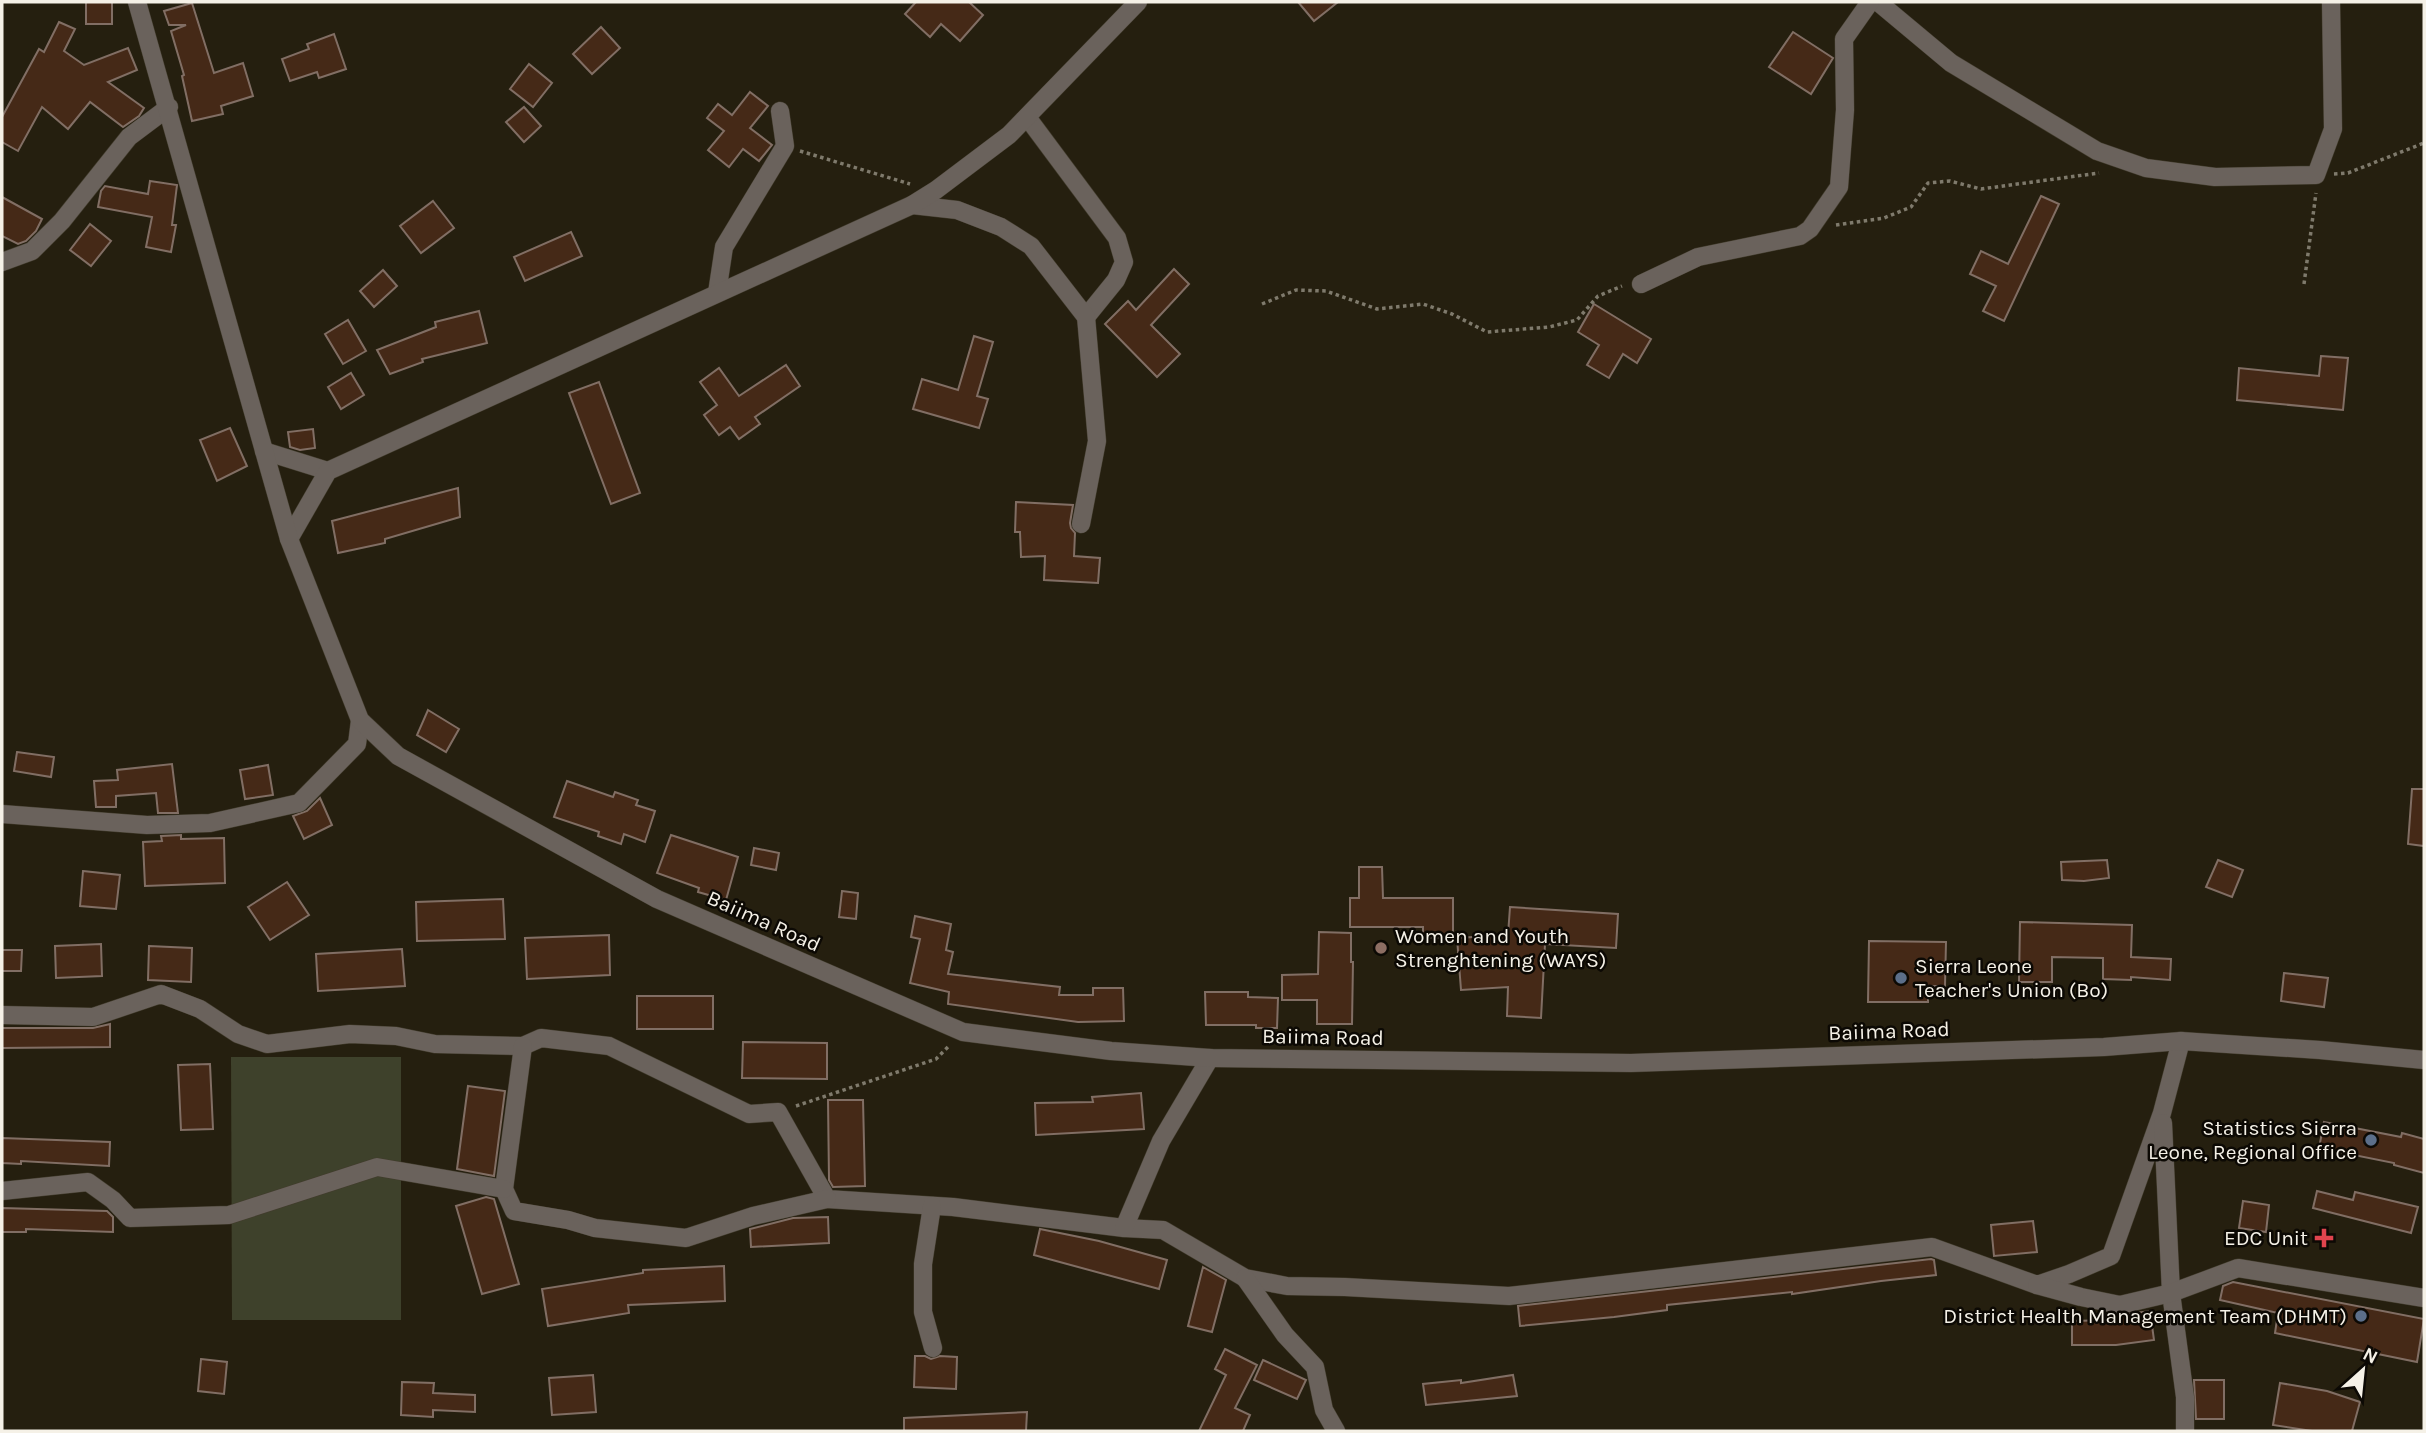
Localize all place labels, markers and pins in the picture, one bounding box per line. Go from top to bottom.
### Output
place label: Women and Youth Strenghtening (WAYS) [1395,924,1606,972]
marker: Women and Youth Strenghtening (WAYS) [1373,940,1389,956]
place label: Sierra Leone Teacher's Union (Bo) [1915,954,2108,1002]
marker: Sierra Leone Teacher's Union (Bo) [1893,970,1909,986]
place label: Statistics Sierra Leone, Regional Office [2148,1116,2357,1164]
marker: Statistics Sierra Leone, Regional Office [2363,1132,2379,1148]
place label: EDC Unit [2224,1226,2308,1250]
marker: EDC Unit [2314,1228,2334,1248]
place label: District Health Management Team (DHMT) [1943,1304,2347,1328]
marker: District Health Management Team (DHMT) [2353,1308,2369,1324]

